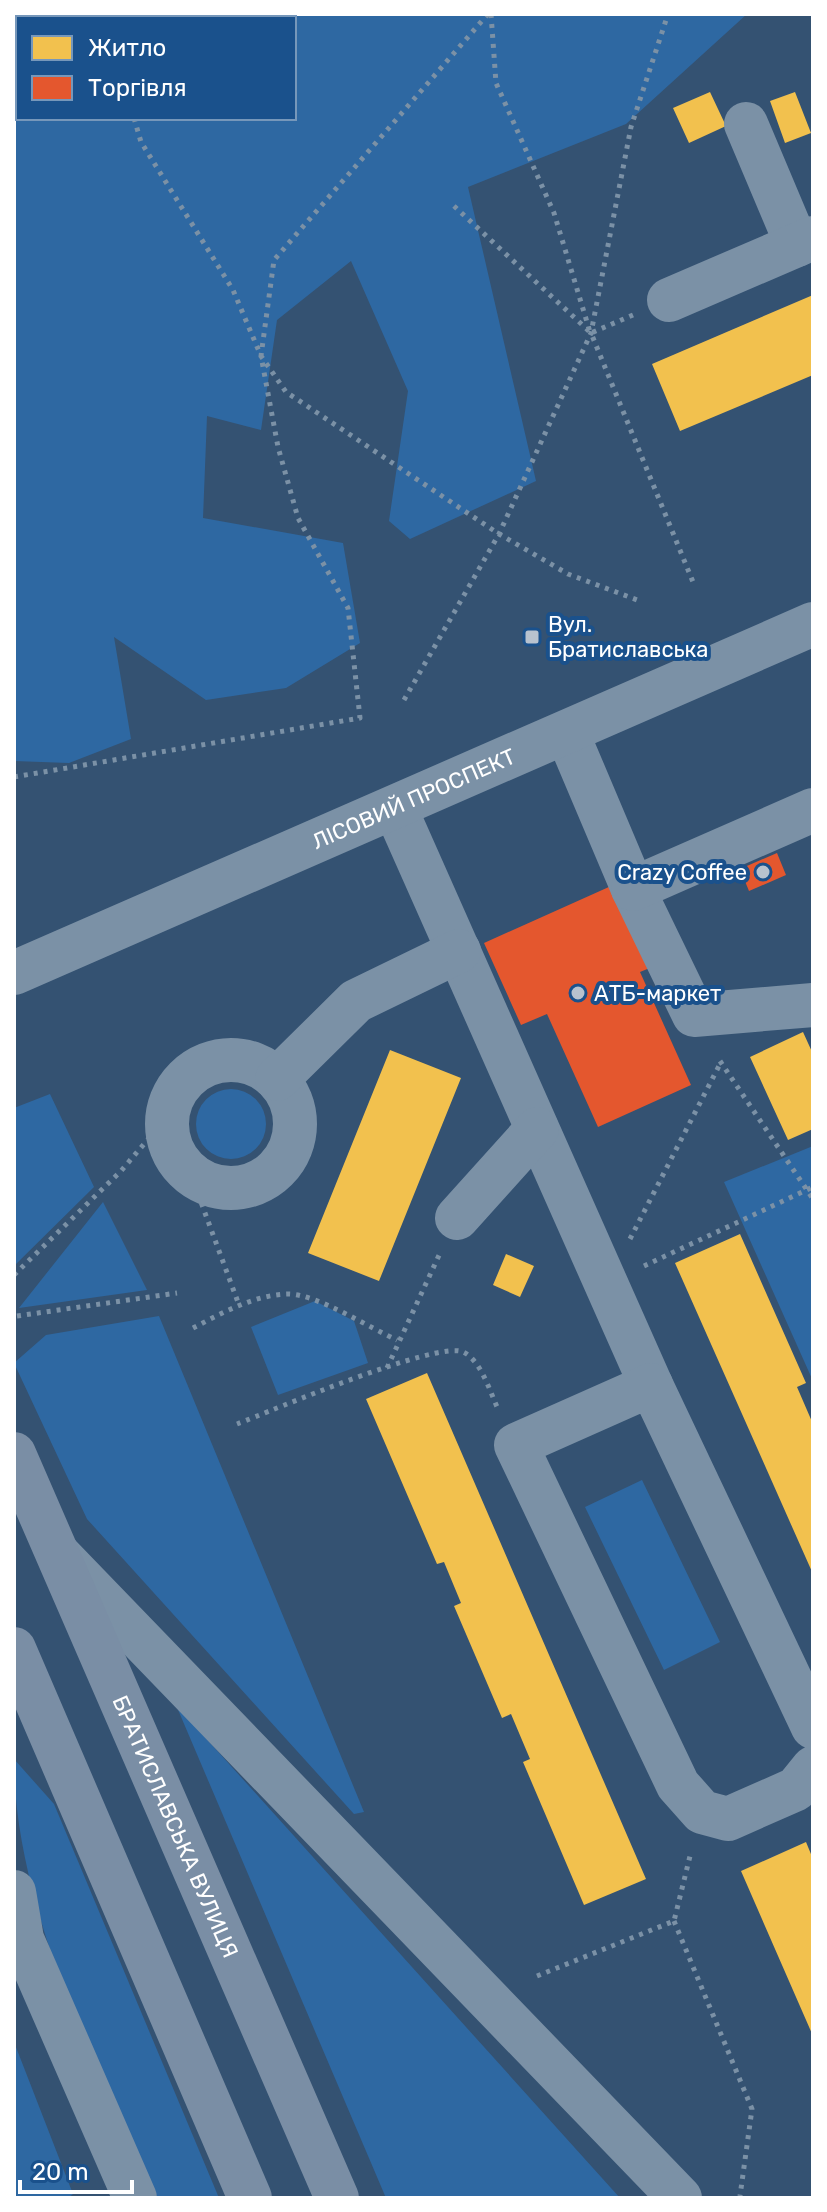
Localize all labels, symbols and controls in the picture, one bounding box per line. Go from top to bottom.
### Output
legend [16,16,296,120]
text: Житло [88,34,166,62]
text: Торгівля [88,74,187,102]
place label: Вул. Братиславська [548,611,709,663]
marker: Вул. Братиславська [523,628,541,646]
street label: ЛІСОВИЙ ПРОСПЕКТ [308,743,520,855]
place label: Crazy Coffee [617,859,747,886]
marker: Crazy Coffee [754,863,772,881]
place label: АТБ-маркет [594,980,721,1007]
marker: АТБ-маркет [569,984,587,1002]
street label: БРАТИСЛАВСЬКА ВУЛИЦЯ [106,1691,244,1962]
scale bar [20,2144,132,2194]
text: 20 m [32,2158,89,2186]

